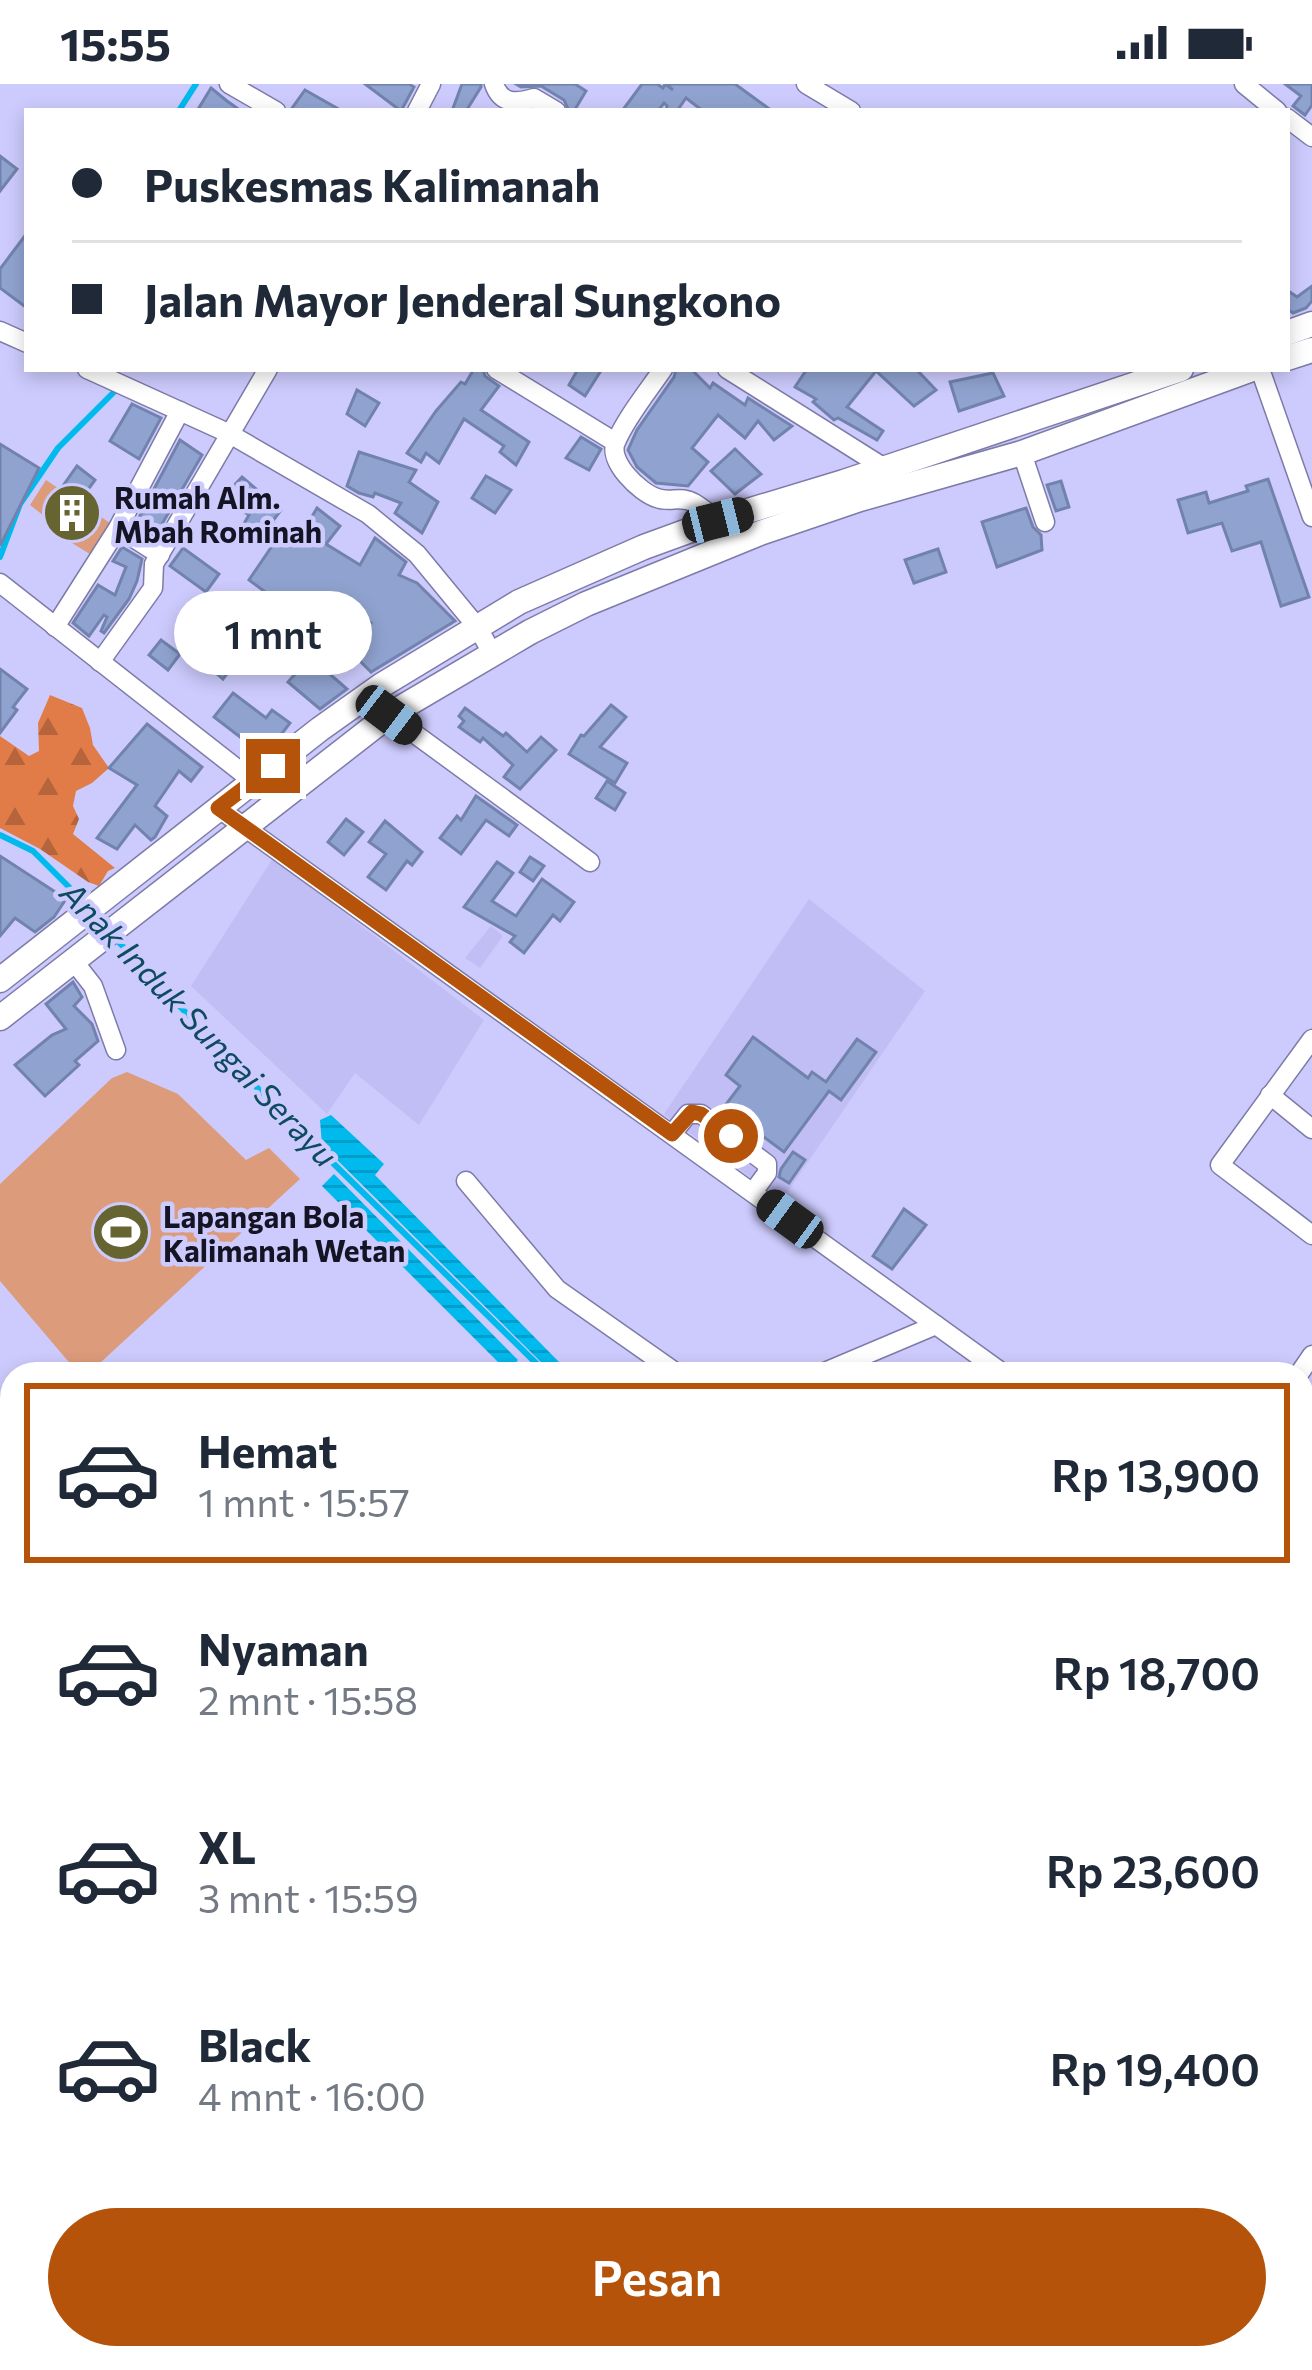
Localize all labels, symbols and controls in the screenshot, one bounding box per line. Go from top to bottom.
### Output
text: 15:55 [60,15,171,70]
text: Puskesmas Kalimanah [144,156,600,211]
text: Jalan Mayor Jenderal Sungkono [144,271,781,326]
place label: Rumah Alm. Mbah Rominah [114,478,322,549]
building icon: Rumah Alm. Mbah Rominah [41,482,103,544]
car [679,494,757,546]
callout: 1 mnt [174,592,372,676]
text: 1 mnt [224,609,322,657]
car [349,679,429,751]
route end [246,739,300,793]
water label: Anak Induk Sungai Serayu [52,871,347,1174]
route start [704,1109,758,1163]
car [750,1183,830,1255]
place label: Lapangan Bola Kalimanah Wetan [163,1197,405,1268]
sports icon: Lapangan Bola Kalimanah Wetan [90,1201,152,1263]
icon: car [54,1419,162,1527]
text: Hemat [198,1422,337,1477]
text: Rp 13,900 [1051,1446,1260,1501]
text: 1 mnt · 15:57 [198,1477,410,1525]
icon: car [54,1617,162,1725]
text: Nyaman [198,1620,369,1675]
text: Rp 18,700 [1053,1644,1260,1699]
text: 2 mnt · 15:58 [198,1675,418,1723]
icon: car [54,1815,162,1923]
text: XL [198,1818,256,1873]
text: Rp 23,600 [1046,1842,1260,1897]
text: 3 mnt · 15:59 [198,1873,419,1921]
icon: car [54,2013,162,2121]
text: Black [198,2016,311,2071]
text: Rp 19,400 [1050,2040,1260,2095]
text: 4 mnt · 16:00 [198,2071,426,2119]
button: Pesan [48,2208,1266,2346]

